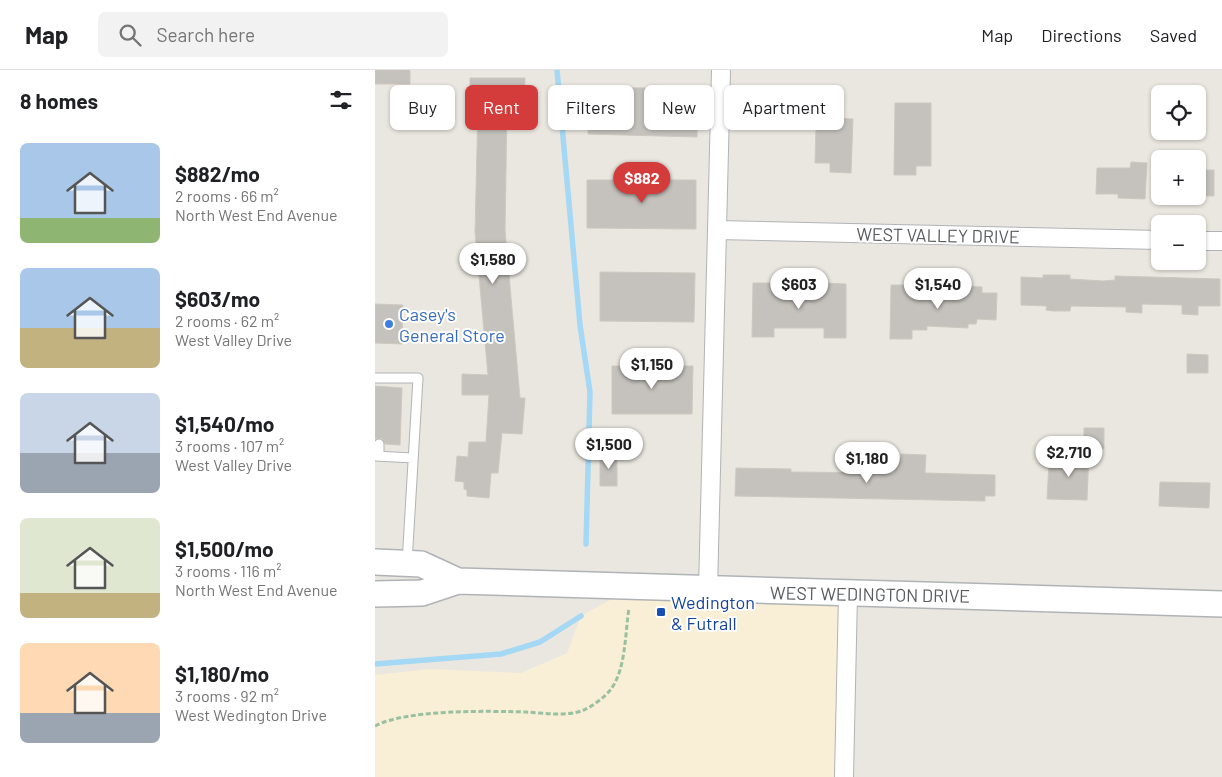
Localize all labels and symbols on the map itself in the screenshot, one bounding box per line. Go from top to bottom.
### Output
pin: $882 [612,162,672,204]
street label: WEST VALLEY DRIVE [856,223,1020,247]
pin: $1,580 [452,242,534,285]
pin: $603 [769,268,829,310]
pin: $1,540 [897,268,979,310]
place label: Casey's General Store [399,303,505,346]
marker: Casey's General Store [383,318,395,330]
pin: $1,150 [611,348,693,390]
pin: $1,500 [568,428,650,470]
pin: $2,710 [1028,436,1110,478]
pin: $1,180 [826,442,908,484]
street label: WEST WEDINGTON DRIVE [770,581,970,607]
place label: Wedington & Futrall [671,591,755,634]
marker: Wedington & Futrall [655,606,667,618]

